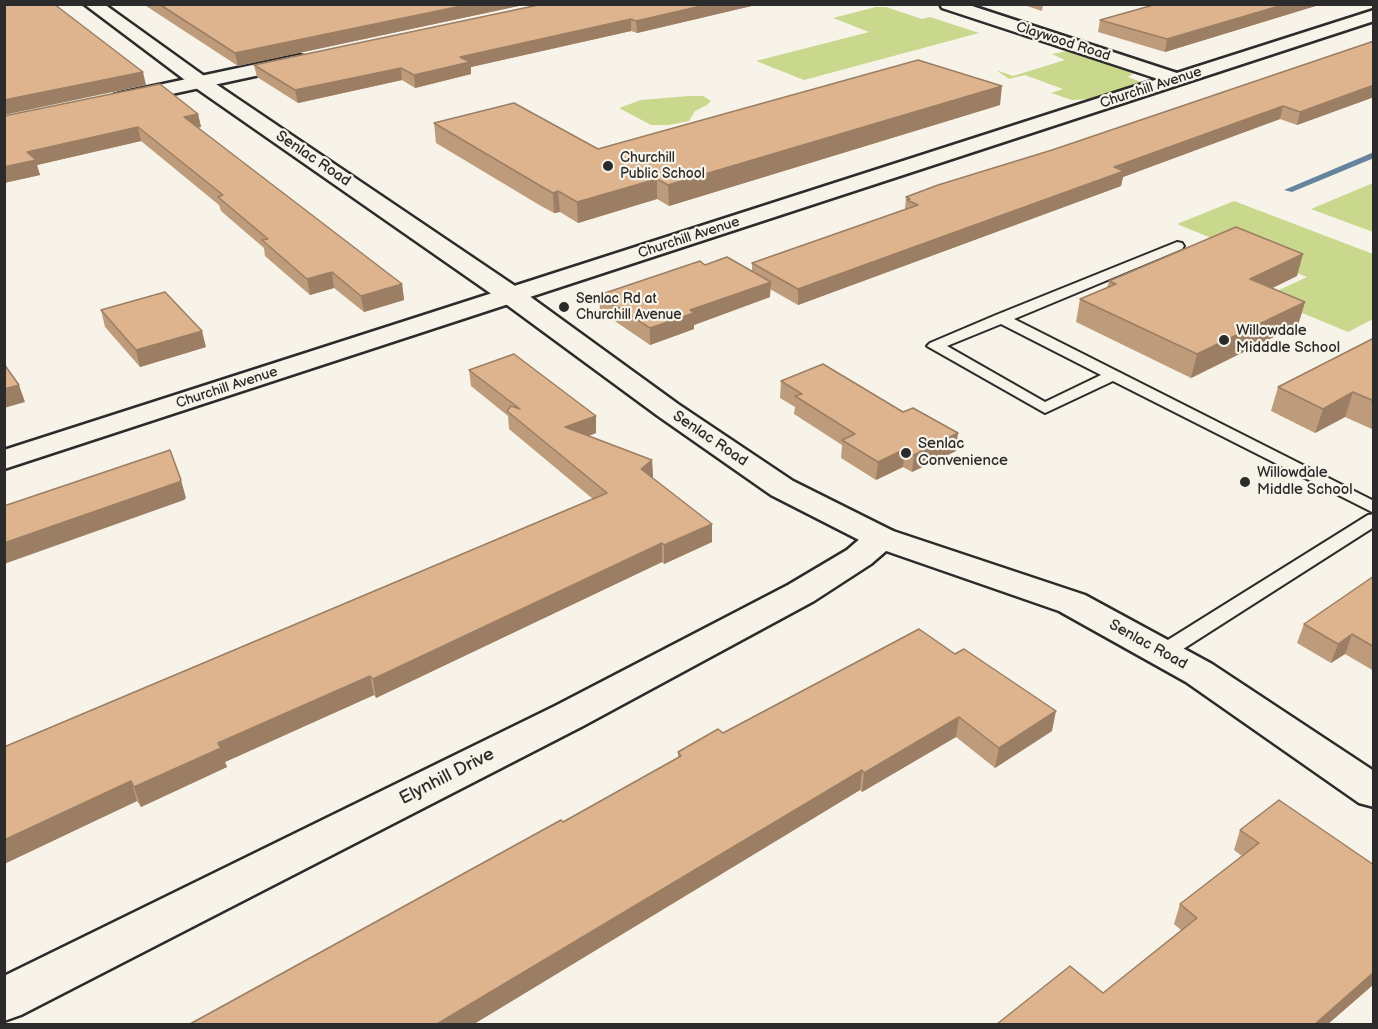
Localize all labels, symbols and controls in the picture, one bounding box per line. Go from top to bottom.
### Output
street label: Claywood Road [1014,19,1112,65]
street label: Churchill Avenue [1098,64,1204,112]
street label: Senlac Road [272,127,354,191]
place label: Churchill Public School [620,150,705,182]
marker: Churchill Public School [601,159,615,173]
street label: Churchill Avenue [636,214,742,262]
place label: Senlac Rd at Churchill Avenue [576,291,682,324]
marker: Senlac Rd at Churchill Avenue [557,300,571,314]
place label: Willowdale Midddle School [1236,322,1340,357]
marker: Willowdale Midddle School [1217,333,1231,347]
street label: Churchill Avenue [174,364,280,412]
street label: Senlac Road [669,407,751,471]
place label: Senlac Convenience [918,435,1008,470]
marker: Senlac Convenience [899,446,913,460]
place label: Willowdale Middle School [1257,464,1353,499]
marker: Willowdale Middle School [1238,475,1252,489]
street label: Senlac Road [1106,616,1190,674]
street label: Elynhill Drive [396,744,498,810]

